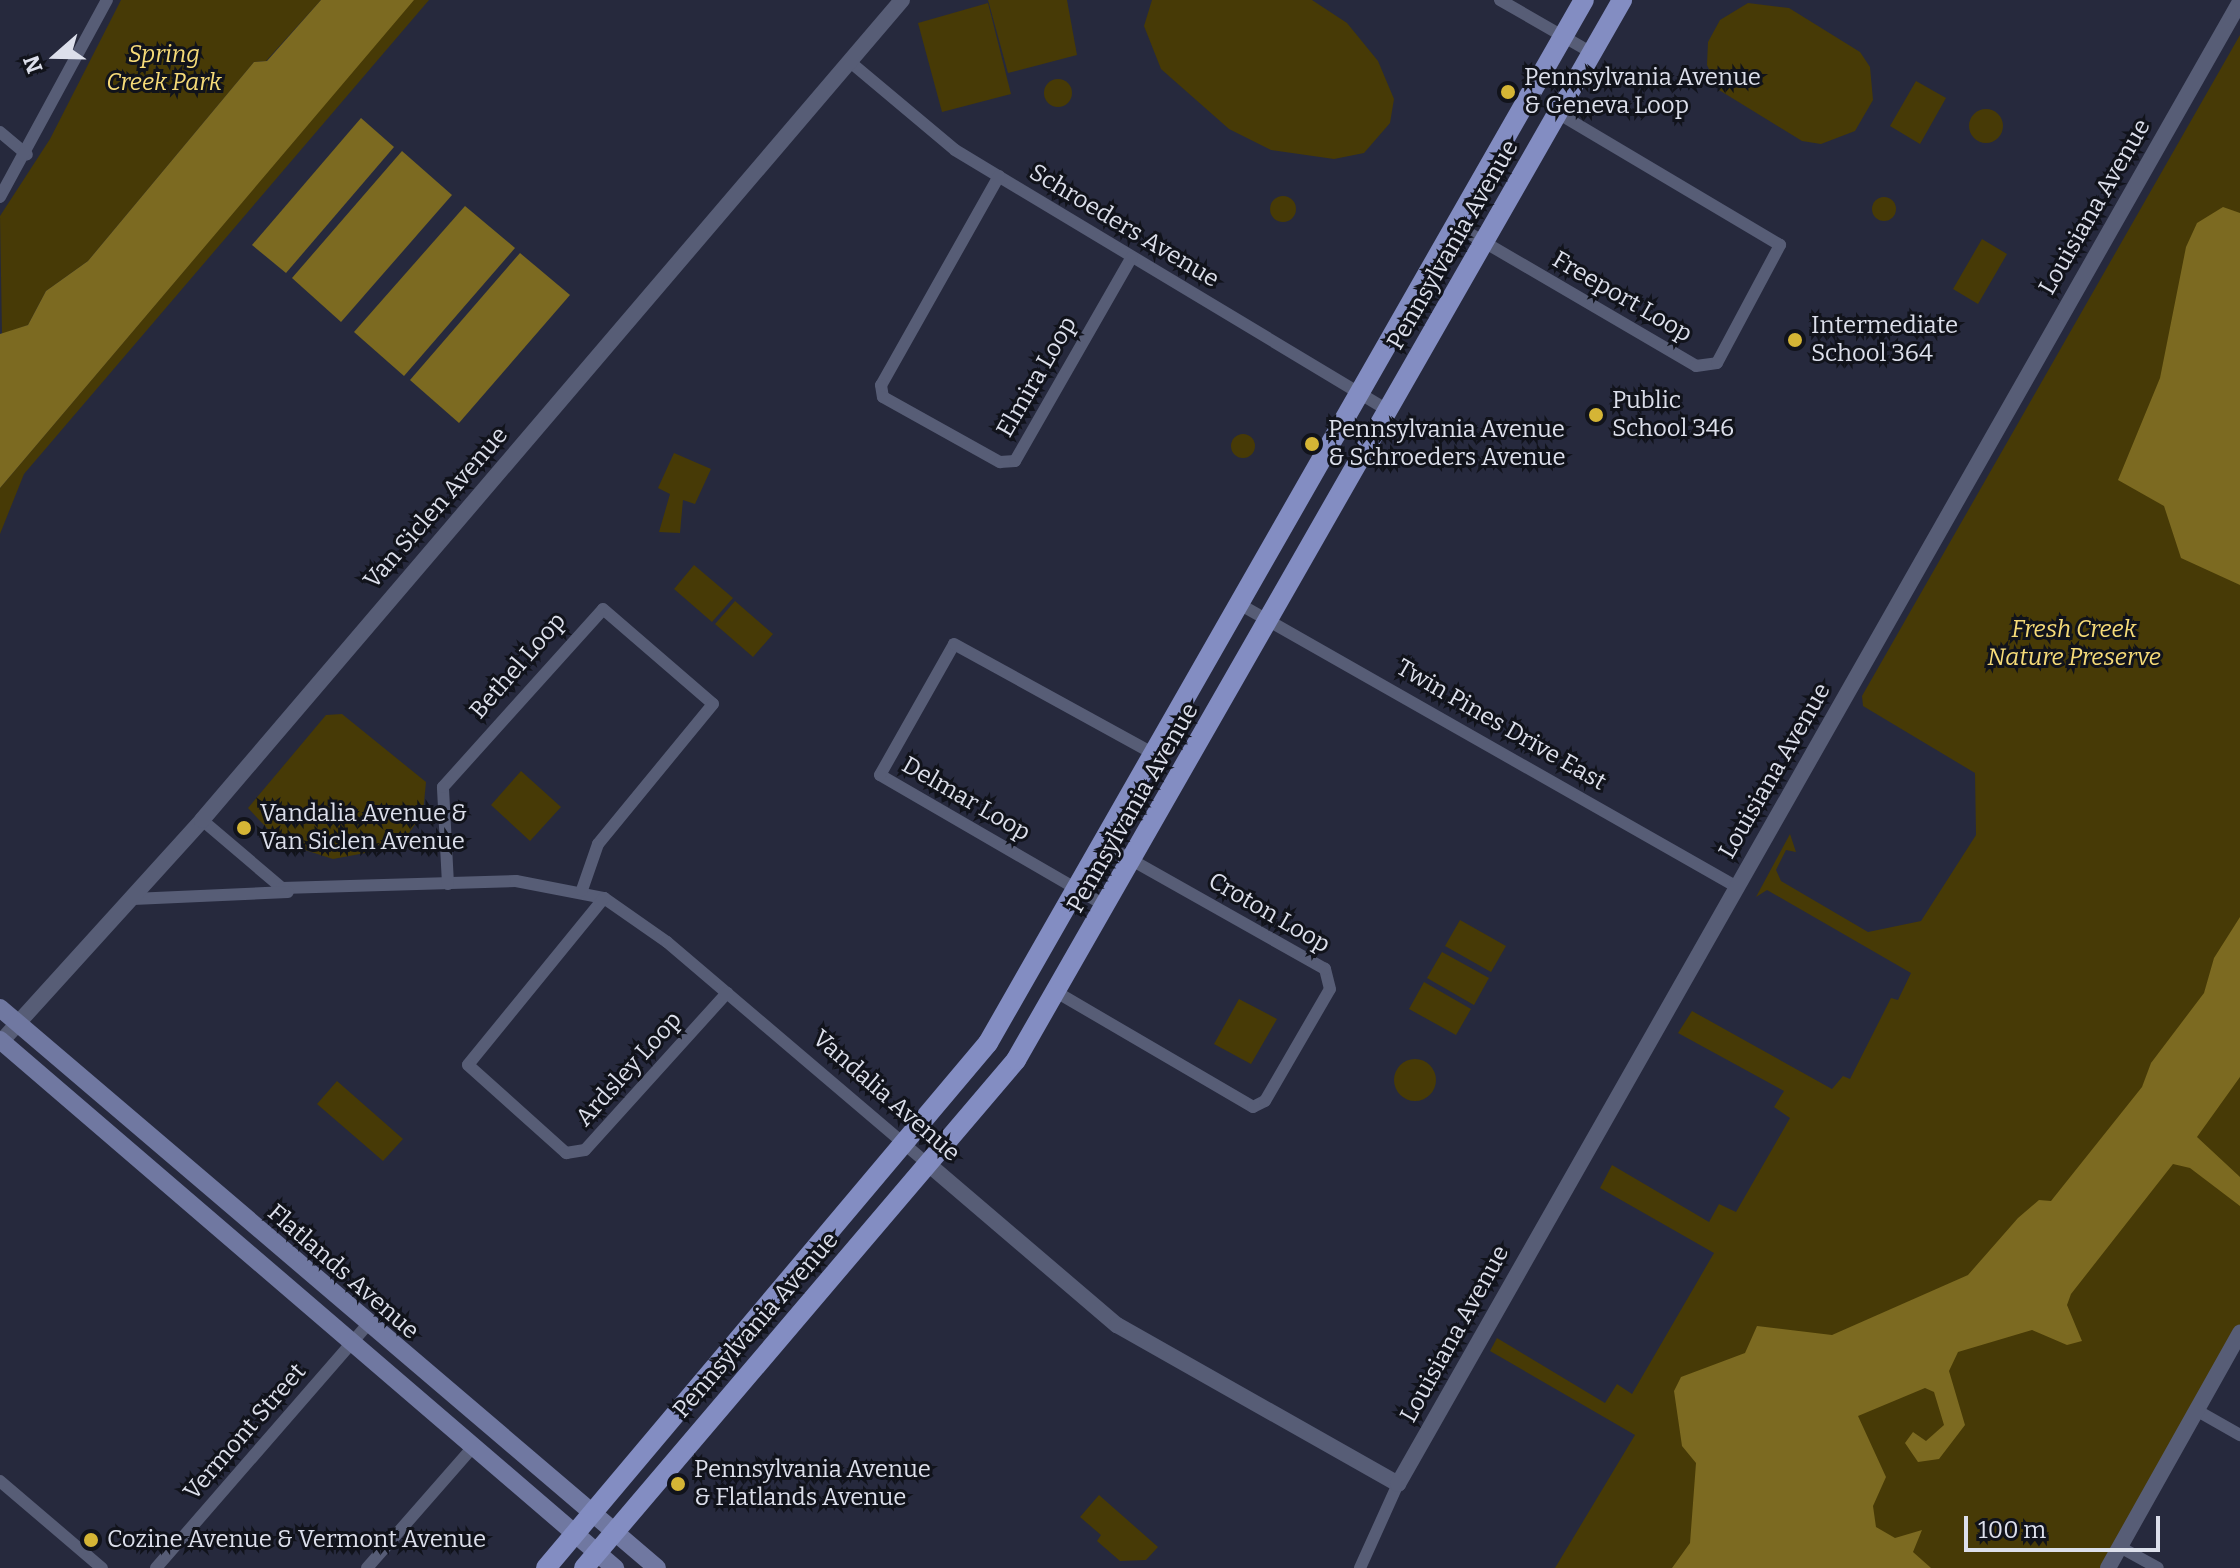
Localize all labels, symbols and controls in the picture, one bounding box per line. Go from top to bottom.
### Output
north arrow [16,16,96,96]
park label: Spring Creek Park [106,41,222,97]
text: N [17,52,49,77]
place label: Pennsylvania Avenue & Geneva Loop [1524,64,1761,120]
marker: Pennsylvania Avenue & Geneva Loop [1499,83,1517,101]
street label: Louisiana Avenue [2033,114,2157,300]
street label: Pennsylvania Avenue [1381,135,1525,355]
street label: Schroeders Avenue [1024,158,1224,294]
street label: Freeport Loop [1547,245,1697,349]
street label: Elmira Loop [991,312,1083,442]
place label: Intermediate School 364 [1811,312,1958,368]
marker: Intermediate School 364 [1786,331,1804,349]
place label: Public School 346 [1612,387,1734,443]
marker: Public School 346 [1587,406,1605,424]
place label: Pennsylvania Avenue & Schroeders Avenue [1328,416,1566,472]
street label: Van Siclen Avenue [358,421,514,595]
marker: Pennsylvania Avenue & Schroeders Avenue [1303,435,1321,453]
street label: Bethel Loop [464,607,572,725]
park label: Fresh Creek Nature Preserve [1987,616,2161,672]
street label: Twin Pines Drive East [1391,653,1611,797]
street label: Louisiana Avenue [1713,678,1837,864]
street label: Pennsylvania Avenue [1061,698,1205,918]
street label: Delmar Loop [897,751,1035,847]
place label: Vandalia Avenue & Van Siclen Avenue [260,800,467,856]
marker: Vandalia Avenue & Van Siclen Avenue [235,819,253,837]
street label: Croton Loop [1203,867,1335,959]
street label: Ardsley Loop [570,1006,688,1132]
street label: Vandalia Avenue [806,1024,966,1168]
street label: Flatlands Avenue [261,1198,425,1346]
street label: Pennsylvania Avenue [667,1226,845,1424]
street label: Louisiana Avenue [1394,1241,1516,1427]
street label: Vermont Street [178,1358,312,1506]
place label: Pennsylvania Avenue & Flatlands Avenue [694,1456,931,1512]
marker: Pennsylvania Avenue & Flatlands Avenue [669,1475,687,1493]
scale bar [1968,1500,2164,1550]
text: 100 m [1978,1516,2046,1544]
place label: Cozine Avenue & Vermont Avenue [107,1526,486,1554]
marker: Cozine Avenue & Vermont Avenue [82,1531,100,1549]

